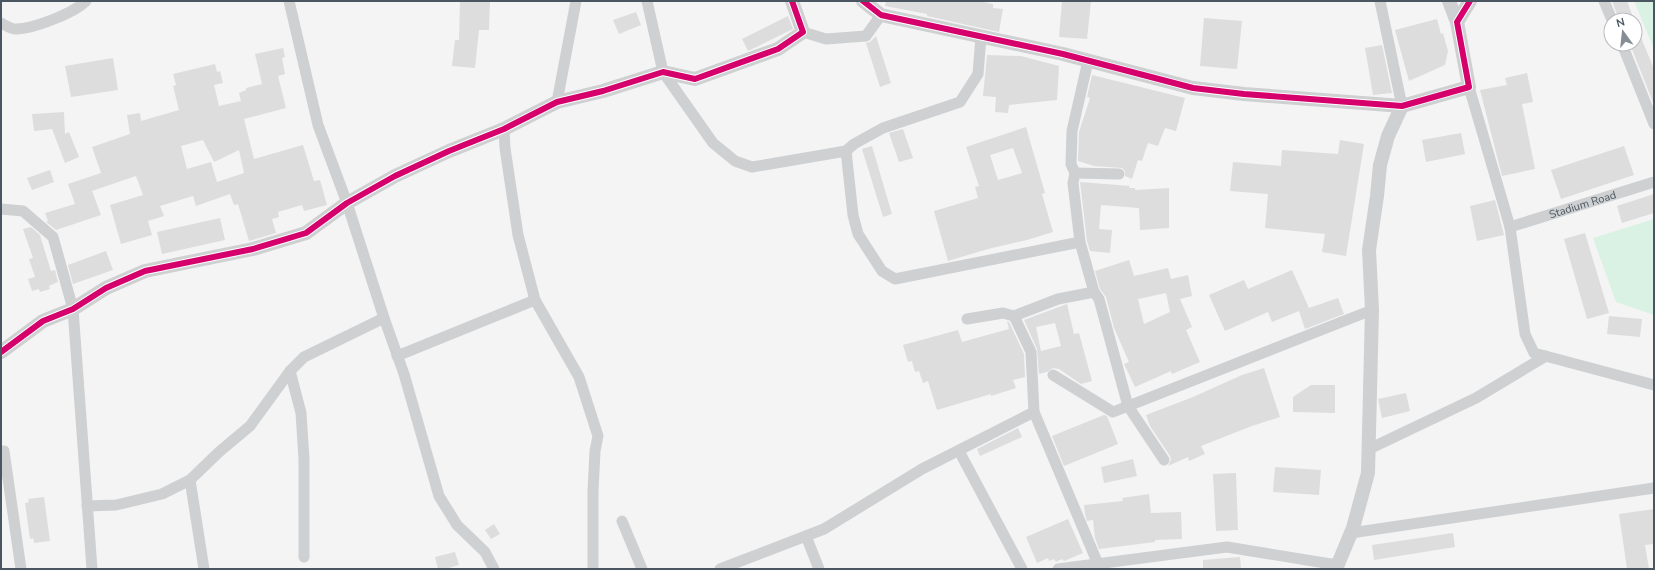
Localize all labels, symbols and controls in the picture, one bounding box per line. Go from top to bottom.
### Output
north arrow [1603,12,1643,52]
text: N [1615,15,1626,31]
street label: Stadium Road [1547,187,1618,222]

